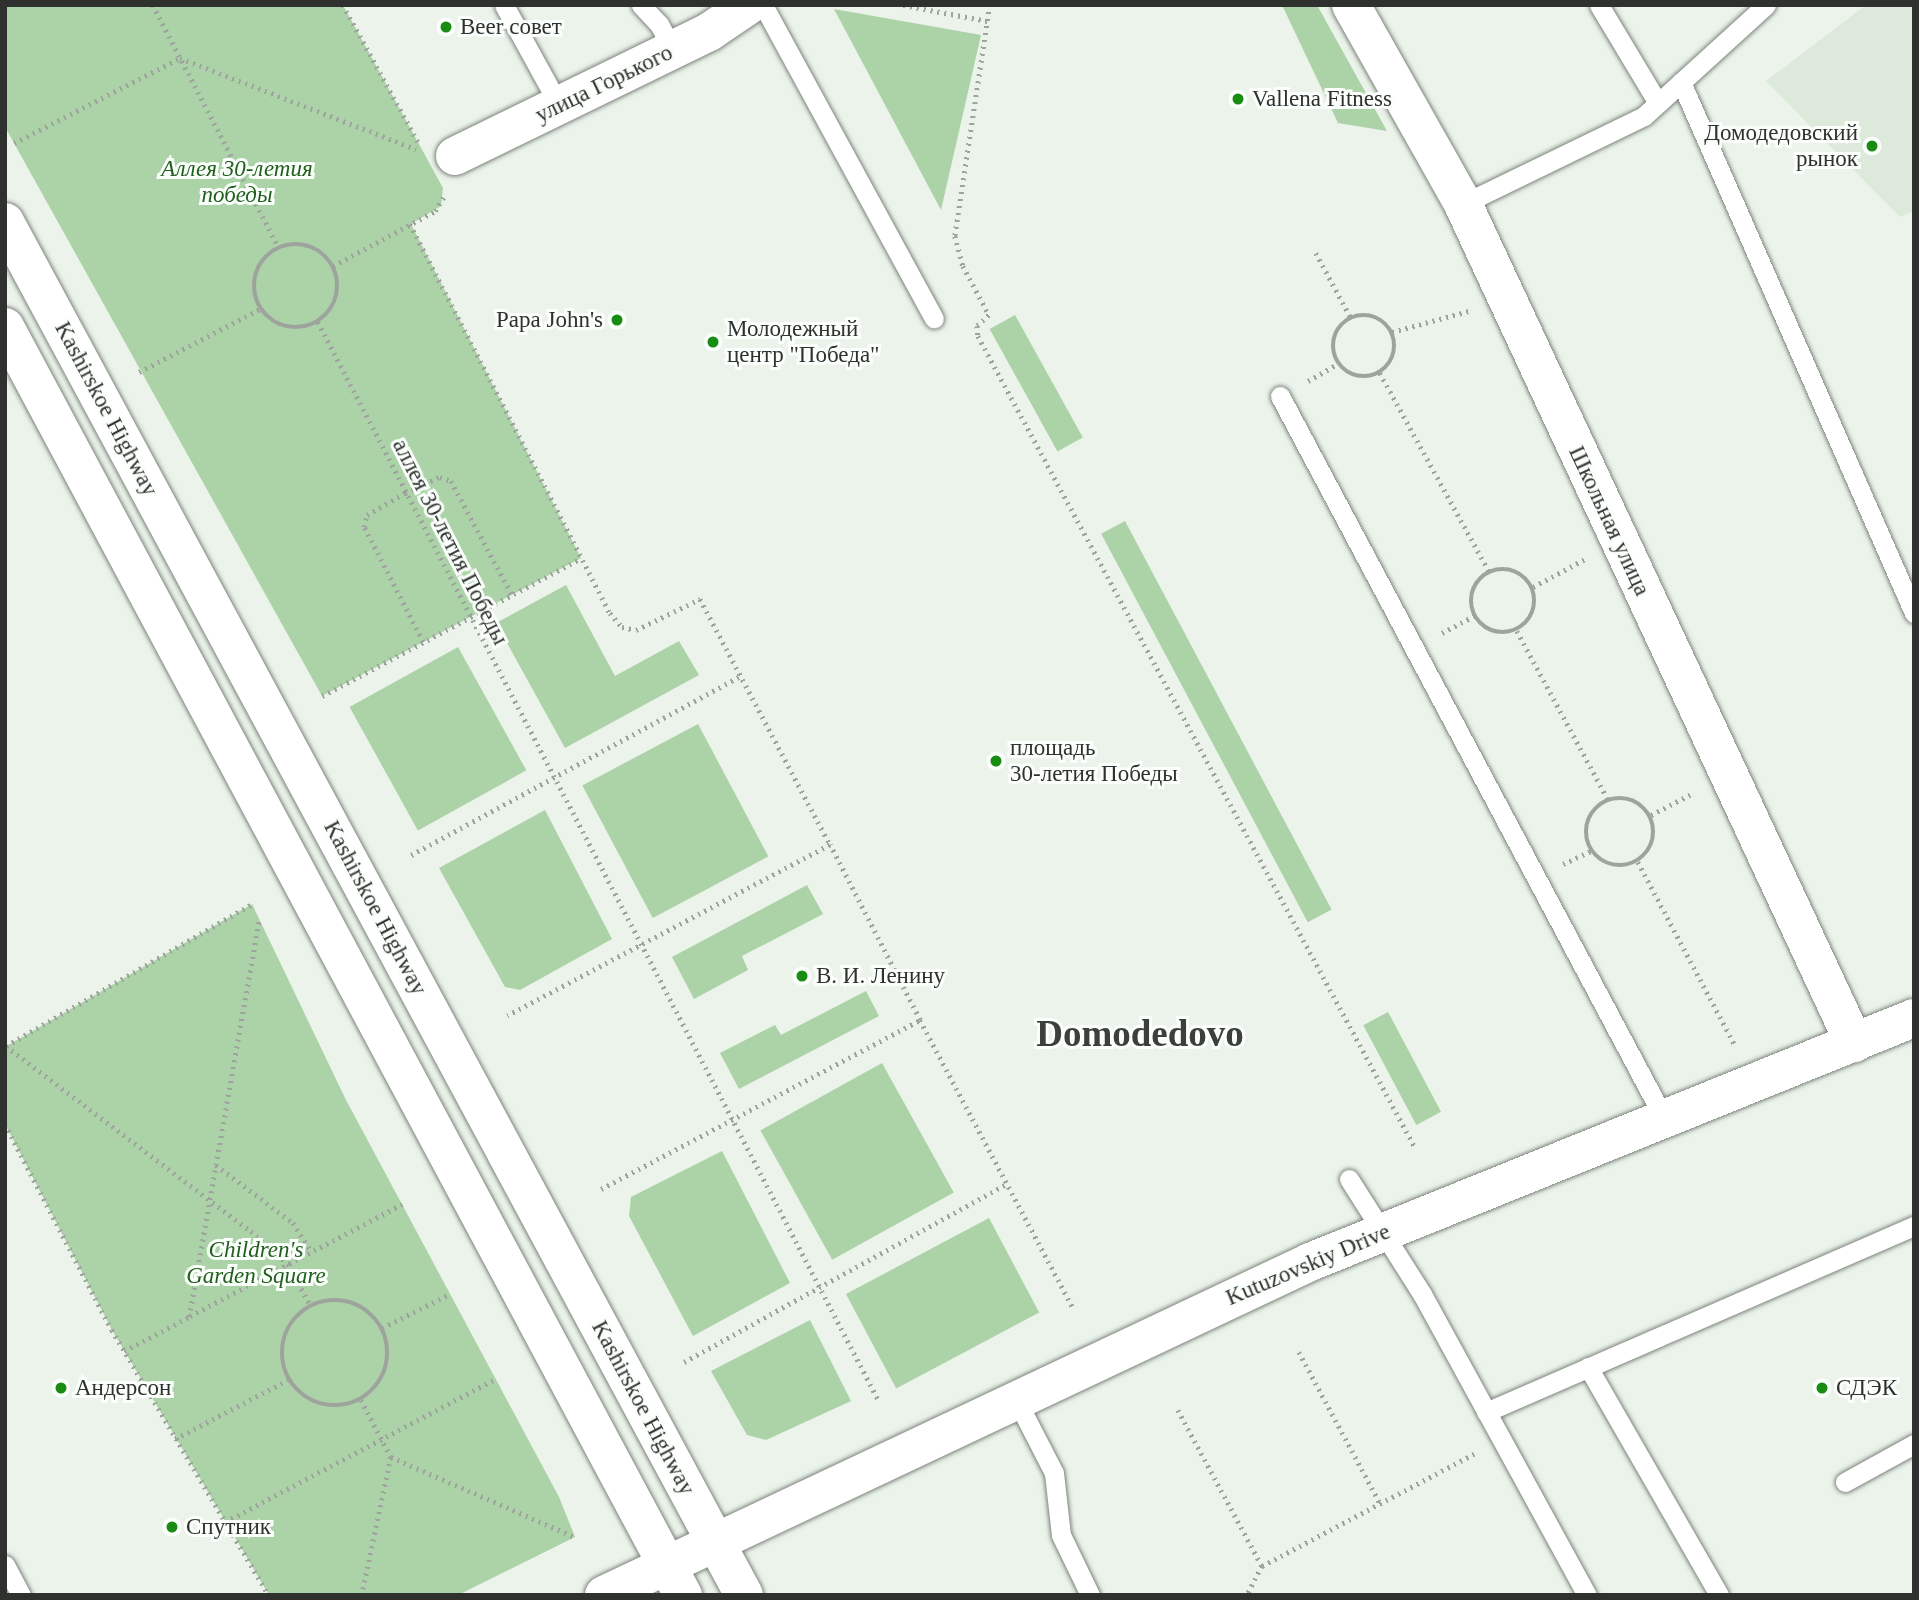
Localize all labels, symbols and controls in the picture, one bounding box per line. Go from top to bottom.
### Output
place label: Beer совет [460,13,562,41]
marker: Beer совет [438,19,454,35]
street label: улица Горького [531,39,677,129]
place label: Vallena Fitness [1252,85,1392,113]
marker: Vallena Fitness [1230,91,1246,107]
place label: Домодедовский рынок [1704,119,1858,173]
marker: Домодедовский рынок [1864,138,1880,154]
park label: Аллея 30-летия победы [161,155,313,209]
place label: Papa John's [496,306,603,334]
marker: Papa John's [609,312,625,328]
place label: Молодежный центр "Победа" [727,315,880,369]
street label: Kashirskoe Highway [48,317,164,501]
marker: Молодежный центр "Победа" [705,334,721,350]
street label: аллея 30-летия Победы [386,434,514,650]
street label: Школьная улица [1562,442,1656,600]
place label: площадь 30-летия Победы [1010,734,1178,788]
marker: площадь 30-летия Победы [988,753,1004,769]
street label: Kashirskoe Highway [317,816,433,1000]
place label: В. И. Ленину [816,962,945,990]
marker: В. И. Ленину [794,968,810,984]
district label: Domodedovo [1036,1012,1244,1056]
street label: Kutuzovskiy Drive [1222,1218,1394,1312]
park label: Children's Garden Square [186,1236,326,1290]
street label: Kashirskoe Highway [585,1316,701,1500]
place label: Андерсон [75,1374,171,1402]
place label: СДЭК [1836,1374,1897,1402]
marker: Андерсон [53,1380,69,1396]
marker: СДЭК [1814,1380,1830,1396]
place label: Спутник [186,1513,271,1541]
marker: Спутник [164,1519,180,1535]

